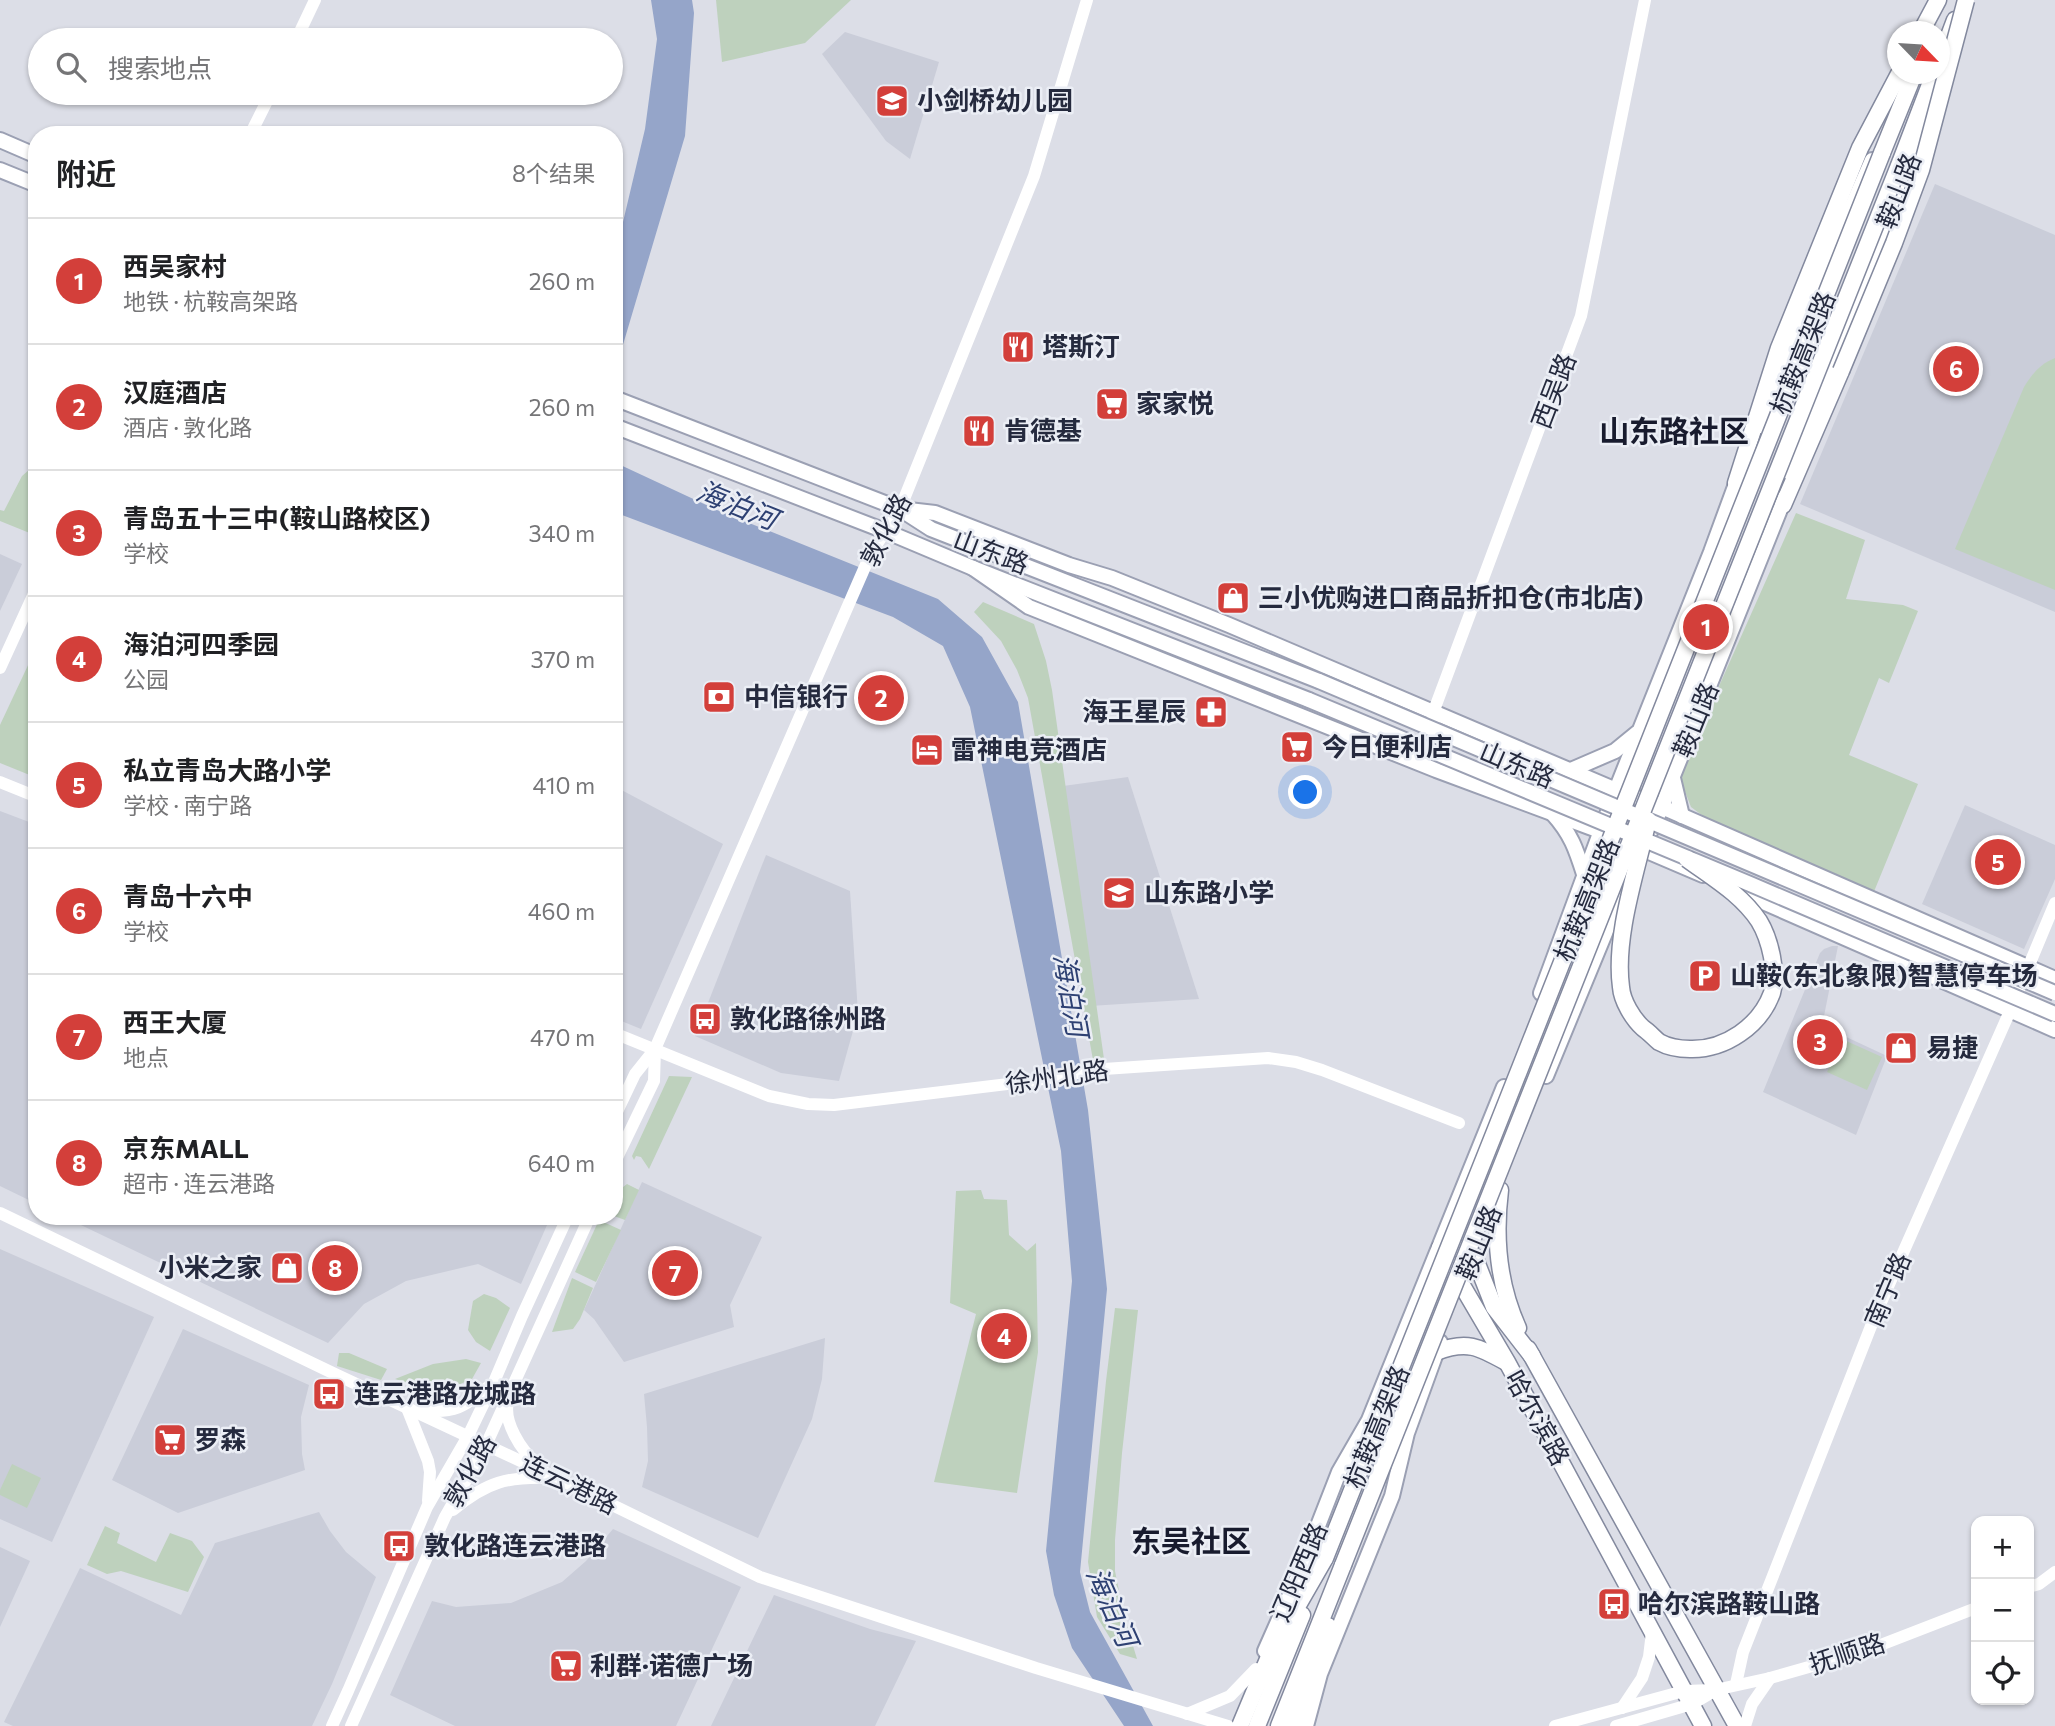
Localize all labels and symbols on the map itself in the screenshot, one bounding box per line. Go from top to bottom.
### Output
north arrow [1887,21,1950,84]
school or university icon: 小剑桥幼儿园 [873,82,911,120]
place label: 小剑桥幼儿园 [917,84,1073,115]
street label: 鞍山路 [1869,148,1926,232]
street label: 杭鞍高架路 [1763,286,1840,419]
restaurant icon: 塔斯汀 [999,328,1037,366]
place label: 塔斯汀 [1042,330,1120,361]
pin: 6 [1933,343,1979,395]
street label: 西吴路 [1524,348,1581,432]
supermarket icon: 家家悦 [1093,385,1131,423]
place label: 家家悦 [1136,387,1214,418]
district label: 山东路社区 [1599,411,1749,448]
restaurant icon: 肯德基 [960,412,998,450]
place label: 肯德基 [1004,414,1082,445]
water label: 海泊河 [692,473,787,537]
street label: 敦化路 [853,488,917,571]
street label: 山东路 [950,522,1034,579]
shop icon: 三小优购进口商品折扣仓(市北店) [1214,579,1252,617]
place label: 三小优购进口商品折扣仓(市北店) [1258,581,1643,612]
pin: 1 [1683,601,1729,653]
pin: 2 [858,672,904,724]
street label: 鞍山路 [1666,677,1724,761]
bank icon: 中信银行 [700,678,738,716]
place label: 中信银行 [744,680,848,711]
pharmacy icon: 海王星辰 [1192,693,1230,731]
place label: 海王星辰 [1082,695,1186,726]
supermarket icon: 今日便利店 [1278,728,1316,766]
place label: 今日便利店 [1322,730,1452,761]
hotel icon: 雷神电竞酒店 [908,731,946,769]
place label: 雷神电竞酒店 [951,733,1107,764]
street label: 山东路 [1476,734,1560,793]
your location [1288,775,1322,809]
street label: 杭鞍高架路 [1547,833,1624,966]
pin: 5 [1975,836,2021,888]
school or university icon: 山东路小学 [1100,874,1138,912]
place label: 山东路小学 [1144,876,1274,907]
water label: 海泊河 [1048,951,1097,1044]
parking icon: 山鞍(东北象限)智慧停车场 [1686,957,1724,995]
place label: 山鞍(东北象限)智慧停车场 [1730,959,2037,990]
bus stop icon: 敦化路徐州路 [686,1000,724,1038]
place label: 敦化路徐州路 [730,1002,886,1033]
pin: 3 [1797,1016,1843,1068]
shop icon: 易捷 [1882,1029,1920,1067]
place label: 易捷 [1926,1031,1978,1062]
street label: 徐州北路 [1003,1053,1110,1098]
street label: 鞍山路 [1449,1200,1507,1284]
pin: 8 [312,1242,358,1294]
pin: 7 [652,1247,698,1299]
street label: 南宁路 [1857,1247,1916,1331]
shop icon: 小米之家 [268,1249,306,1287]
place label: 小米之家 [158,1251,262,1282]
pin: 4 [981,1310,1027,1362]
street label: 杭鞍高架路 [1337,1360,1414,1493]
street label: 哈尔滨路 [1500,1364,1577,1470]
bus stop icon: 连云港路龙城路 [310,1375,348,1413]
place label: 连云港路龙城路 [354,1377,536,1408]
supermarket icon: 罗森 [151,1421,189,1459]
place label: 罗森 [194,1423,246,1454]
street label: 敦化路 [436,1429,501,1512]
street label: 连云港路 [516,1446,623,1519]
street label: 辽阳西路 [1263,1517,1332,1625]
district label: 东吴社区 [1131,1521,1251,1558]
bus stop icon: 敦化路连云港路 [380,1527,418,1565]
place label: 敦化路连云港路 [424,1529,606,1560]
water label: 海泊河 [1080,1561,1148,1656]
bus stop icon: 哈尔滨路鞍山路 [1595,1585,1633,1623]
place label: 哈尔滨路鞍山路 [1638,1587,1820,1618]
street label: 抚顺路 [1805,1626,1888,1679]
supermarket icon: 利群·诺德广场 [547,1647,585,1685]
place label: 利群·诺德广场 [590,1649,753,1680]

